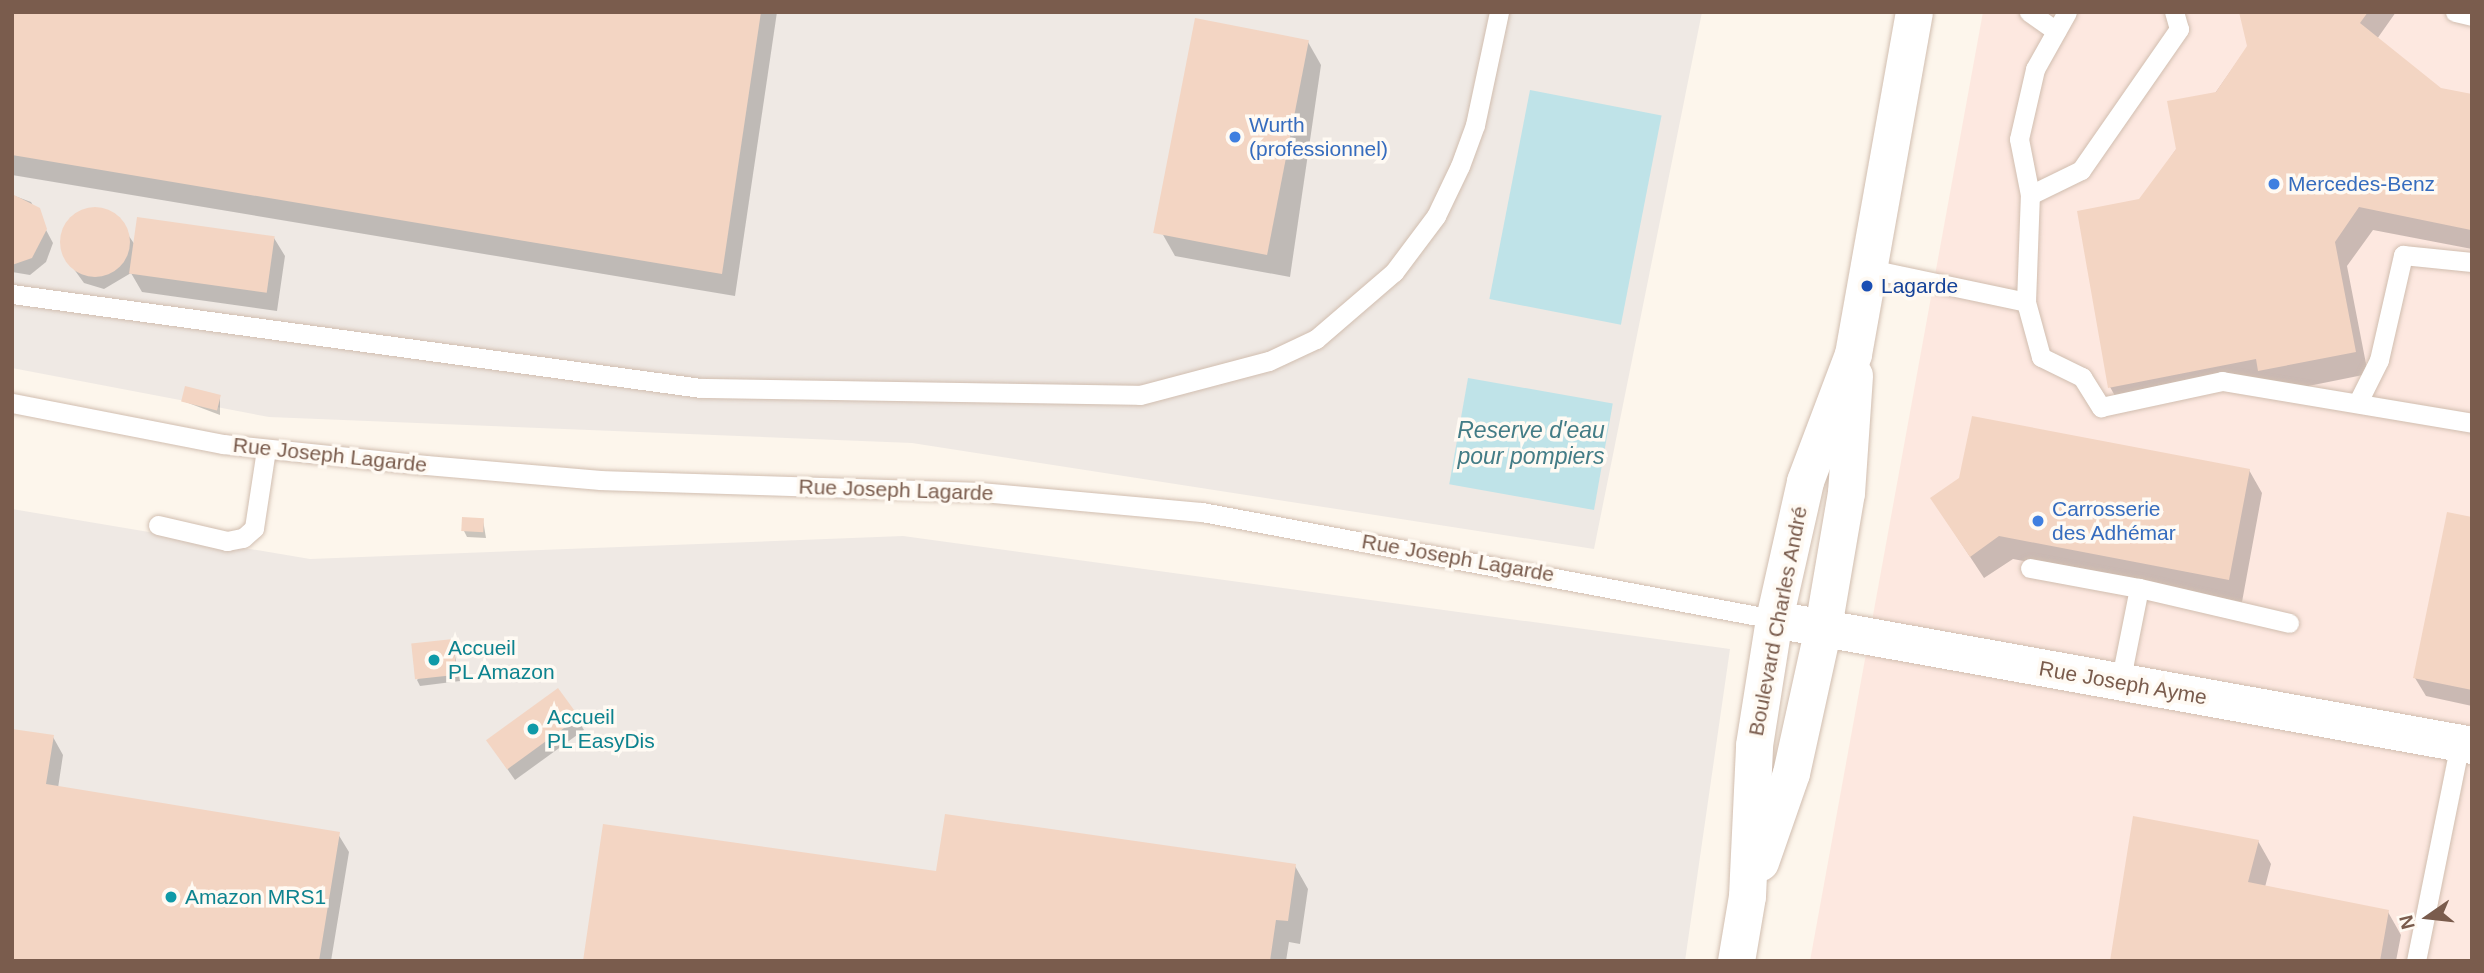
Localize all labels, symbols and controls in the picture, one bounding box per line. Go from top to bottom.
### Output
place label: Wurth (professionnel) [1249,112,1388,162]
marker: Wurth (professionnel) [1227,129,1243,145]
place label: Mercedes-Benz [2288,171,2435,197]
marker: Mercedes-Benz [2266,176,2282,192]
place label: Lagarde [1881,273,1958,299]
marker: Lagarde [1859,278,1875,294]
water label: Reserve d'eau pour pompiers [1457,416,1605,470]
street label: Rue Joseph Lagarde [232,432,428,478]
street label: Rue Joseph Lagarde [798,474,994,506]
place label: Carrosserie des Adhémar [2052,496,2177,546]
street label: Boulevard Charles André [1743,503,1813,739]
marker: Carrosserie des Adhémar [2030,513,2046,529]
street label: Rue Joseph Lagarde [1360,529,1556,587]
place label: Accueil PL Amazon [448,635,557,685]
marker: Accueil PL Amazon [426,652,442,668]
street label: Rue Joseph Ayme [2037,656,2209,710]
place label: Accueil PL EasyDis [547,704,656,754]
marker: Accueil PL EasyDis [525,721,541,737]
north arrow [2393,882,2463,952]
place label: Amazon MRS1 [185,884,326,910]
marker: Amazon MRS1 [163,889,179,905]
text: N [2395,913,2419,931]

